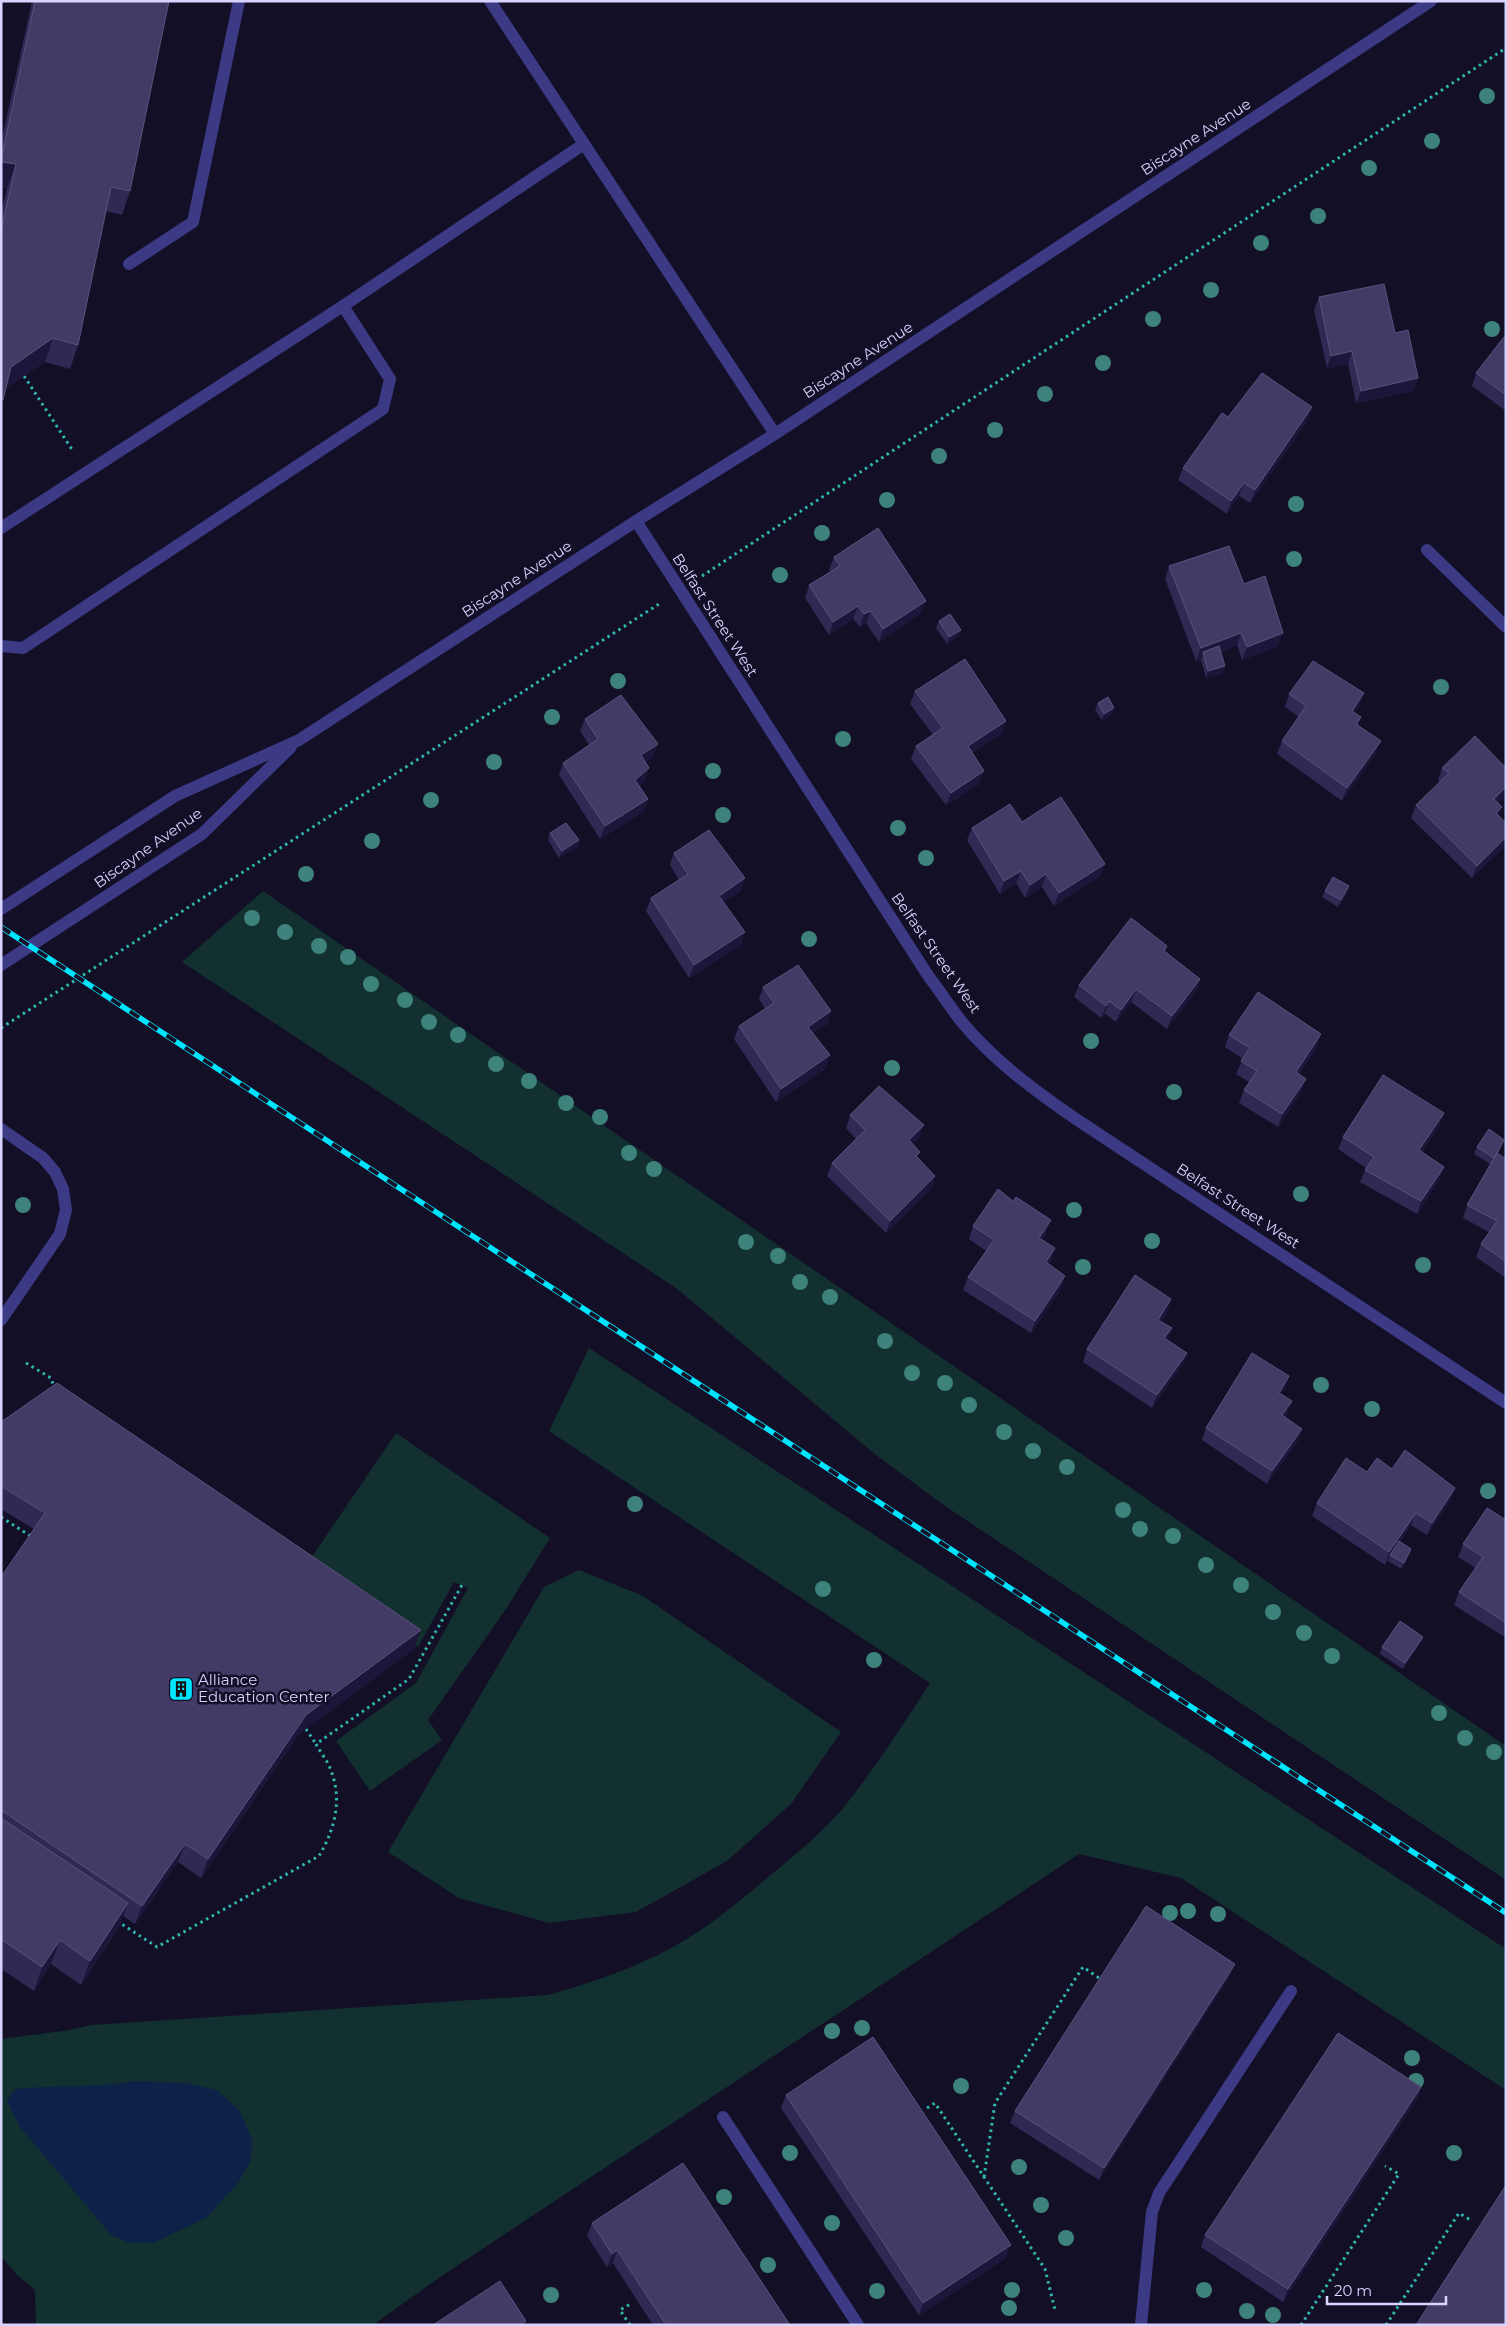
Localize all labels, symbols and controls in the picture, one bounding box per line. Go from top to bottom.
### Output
street label: Biscayne Avenue [1137,94,1254,179]
street label: Biscayne Avenue [799,317,916,402]
street label: Biscayne Avenue [458,536,575,621]
street label: Belfast Street West [668,550,762,680]
street label: Biscayne Avenue [90,803,205,892]
street label: Belfast Street West [888,889,985,1017]
street label: Belfast Street West [1173,1159,1303,1253]
place label: Alliance Education Center [198,1670,329,1706]
building icon: Alliance Education Center [168,1676,194,1702]
scale bar [1327,2274,1446,2306]
text: 20 m [1334,2281,1372,2300]

